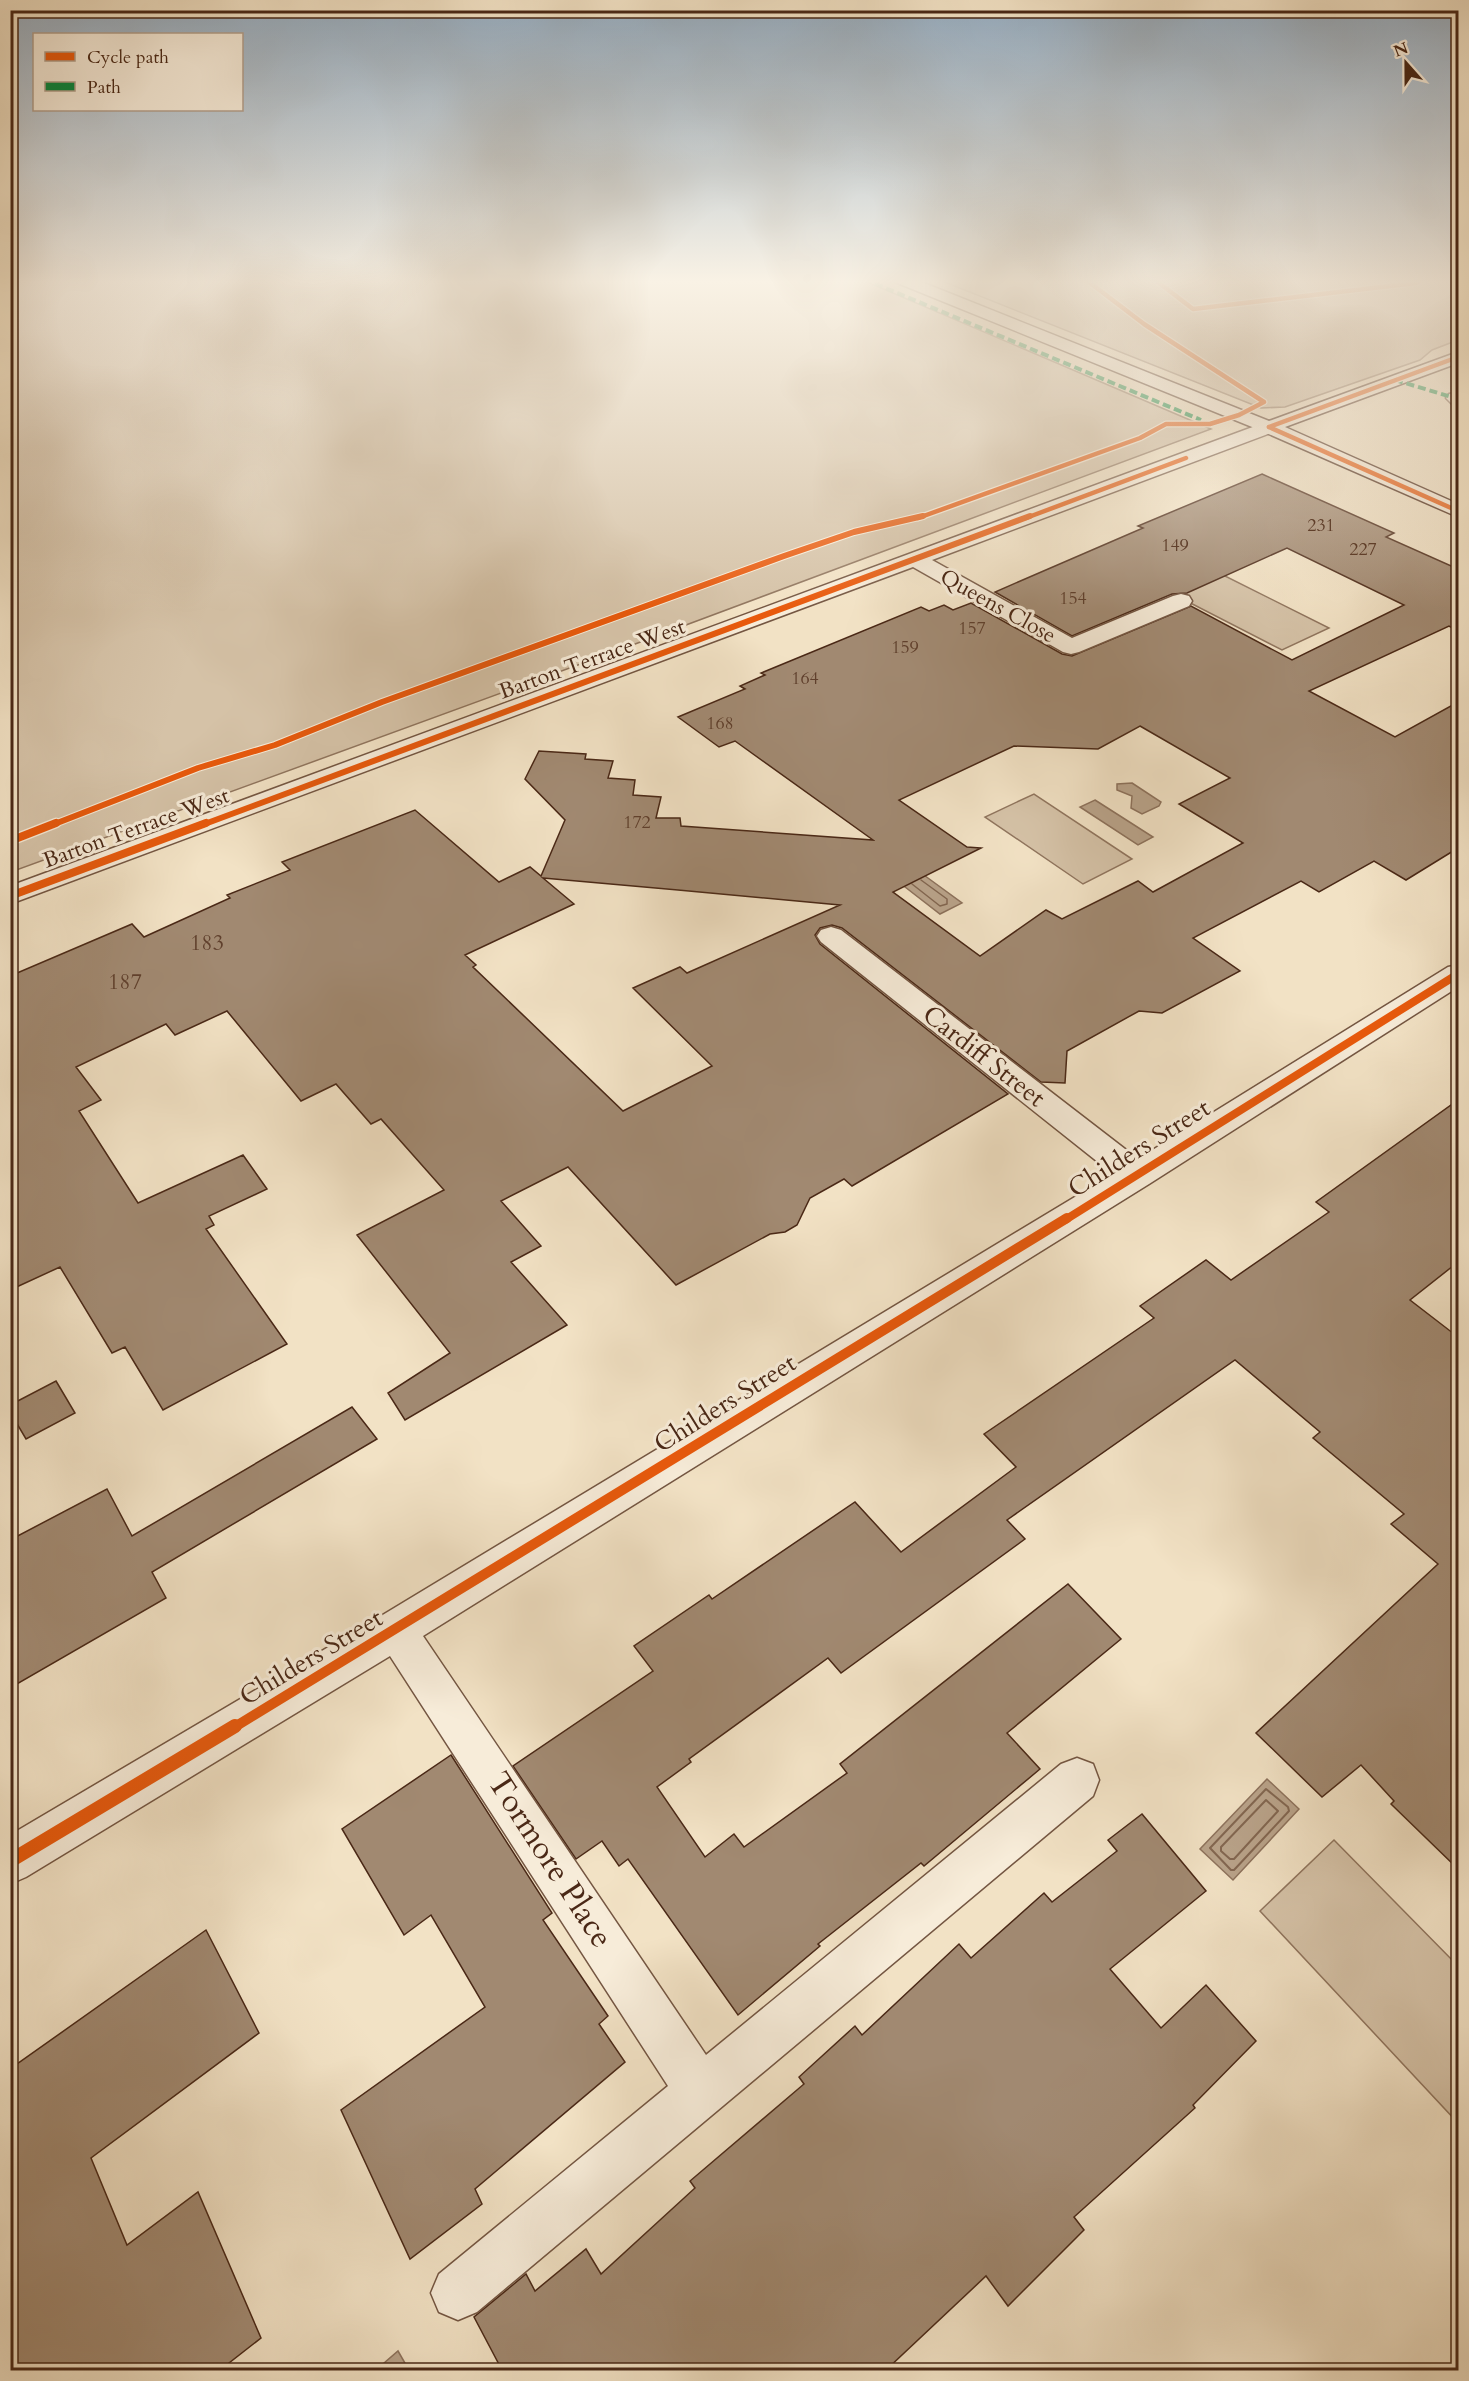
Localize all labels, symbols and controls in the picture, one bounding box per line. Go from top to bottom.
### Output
legend [33,33,243,111]
north arrow [1376,33,1436,93]
text: N [1391,37,1412,63]
text: Cycle path [87,45,169,70]
text: Path [87,75,121,100]
house number: 231 [1307,513,1335,538]
house number: 149 [1161,533,1189,558]
house number: 227 [1349,537,1377,562]
street label: Queens Close [935,562,1061,650]
house number: 154 [1059,586,1087,611]
street label: Barton Terrace West [495,611,689,707]
house number: 157 [958,616,986,641]
house number: 159 [891,635,919,660]
house number: 164 [791,666,819,691]
house number: 168 [706,711,734,736]
street label: Barton Terrace West [39,780,233,876]
house number: 172 [623,810,651,835]
house number: 183 [190,928,224,958]
house number: 187 [108,967,142,997]
street label: Cardiff Street [915,997,1053,1115]
street label: Childers Street [1061,1090,1217,1206]
street label: Childers Street [647,1345,803,1461]
street label: Childers Street [233,1600,389,1714]
street label: Tormore Place [477,1763,623,1957]

